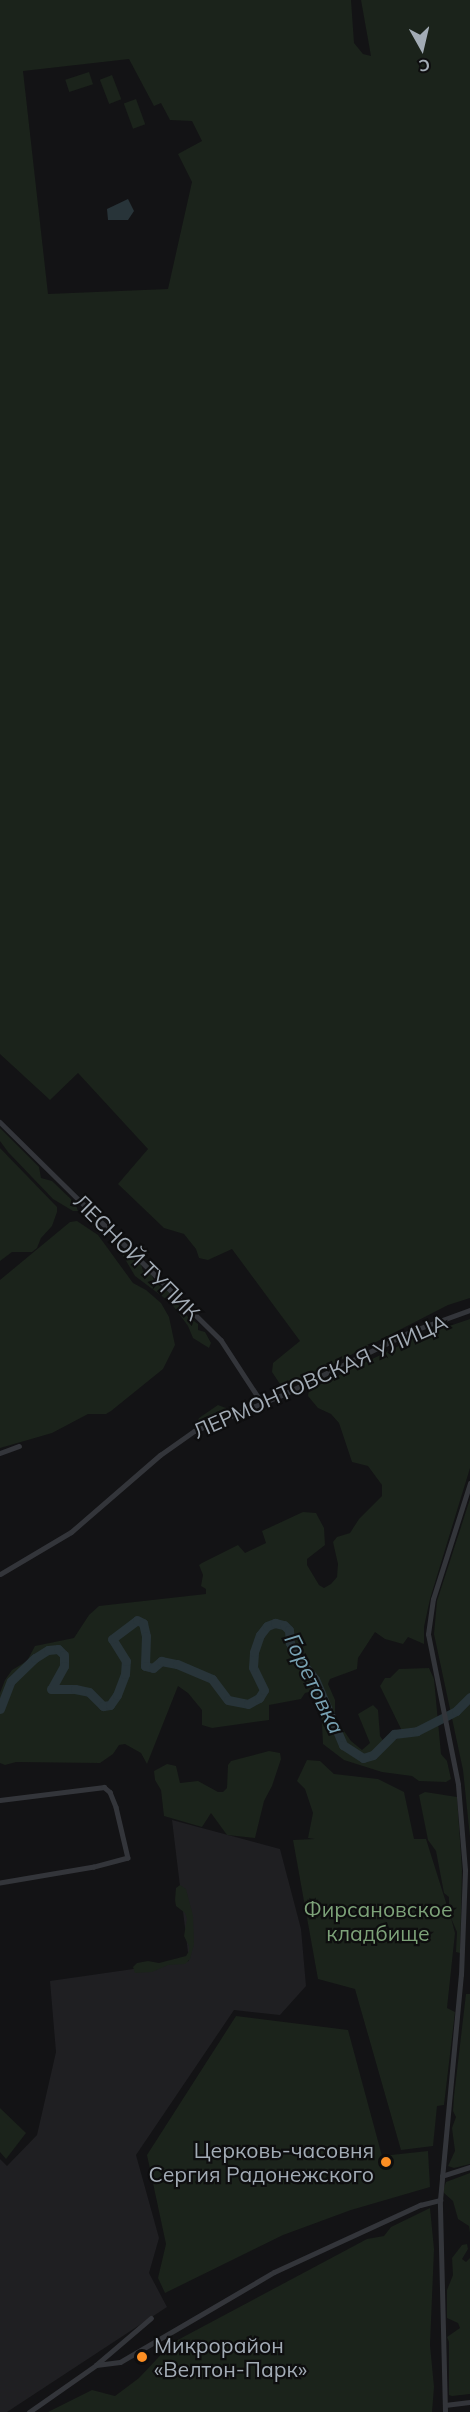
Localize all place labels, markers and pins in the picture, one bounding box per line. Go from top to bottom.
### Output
place label: Церковь-часовня Сергия Радонежского [149,2137,374,2187]
marker: Церковь-часовня Сергия Радонежского [379,2155,393,2169]
place label: Микрорайон «Велтон-Парк» [154,2332,307,2382]
marker: Микрорайон «Велтон-Парк» [135,2350,149,2364]

